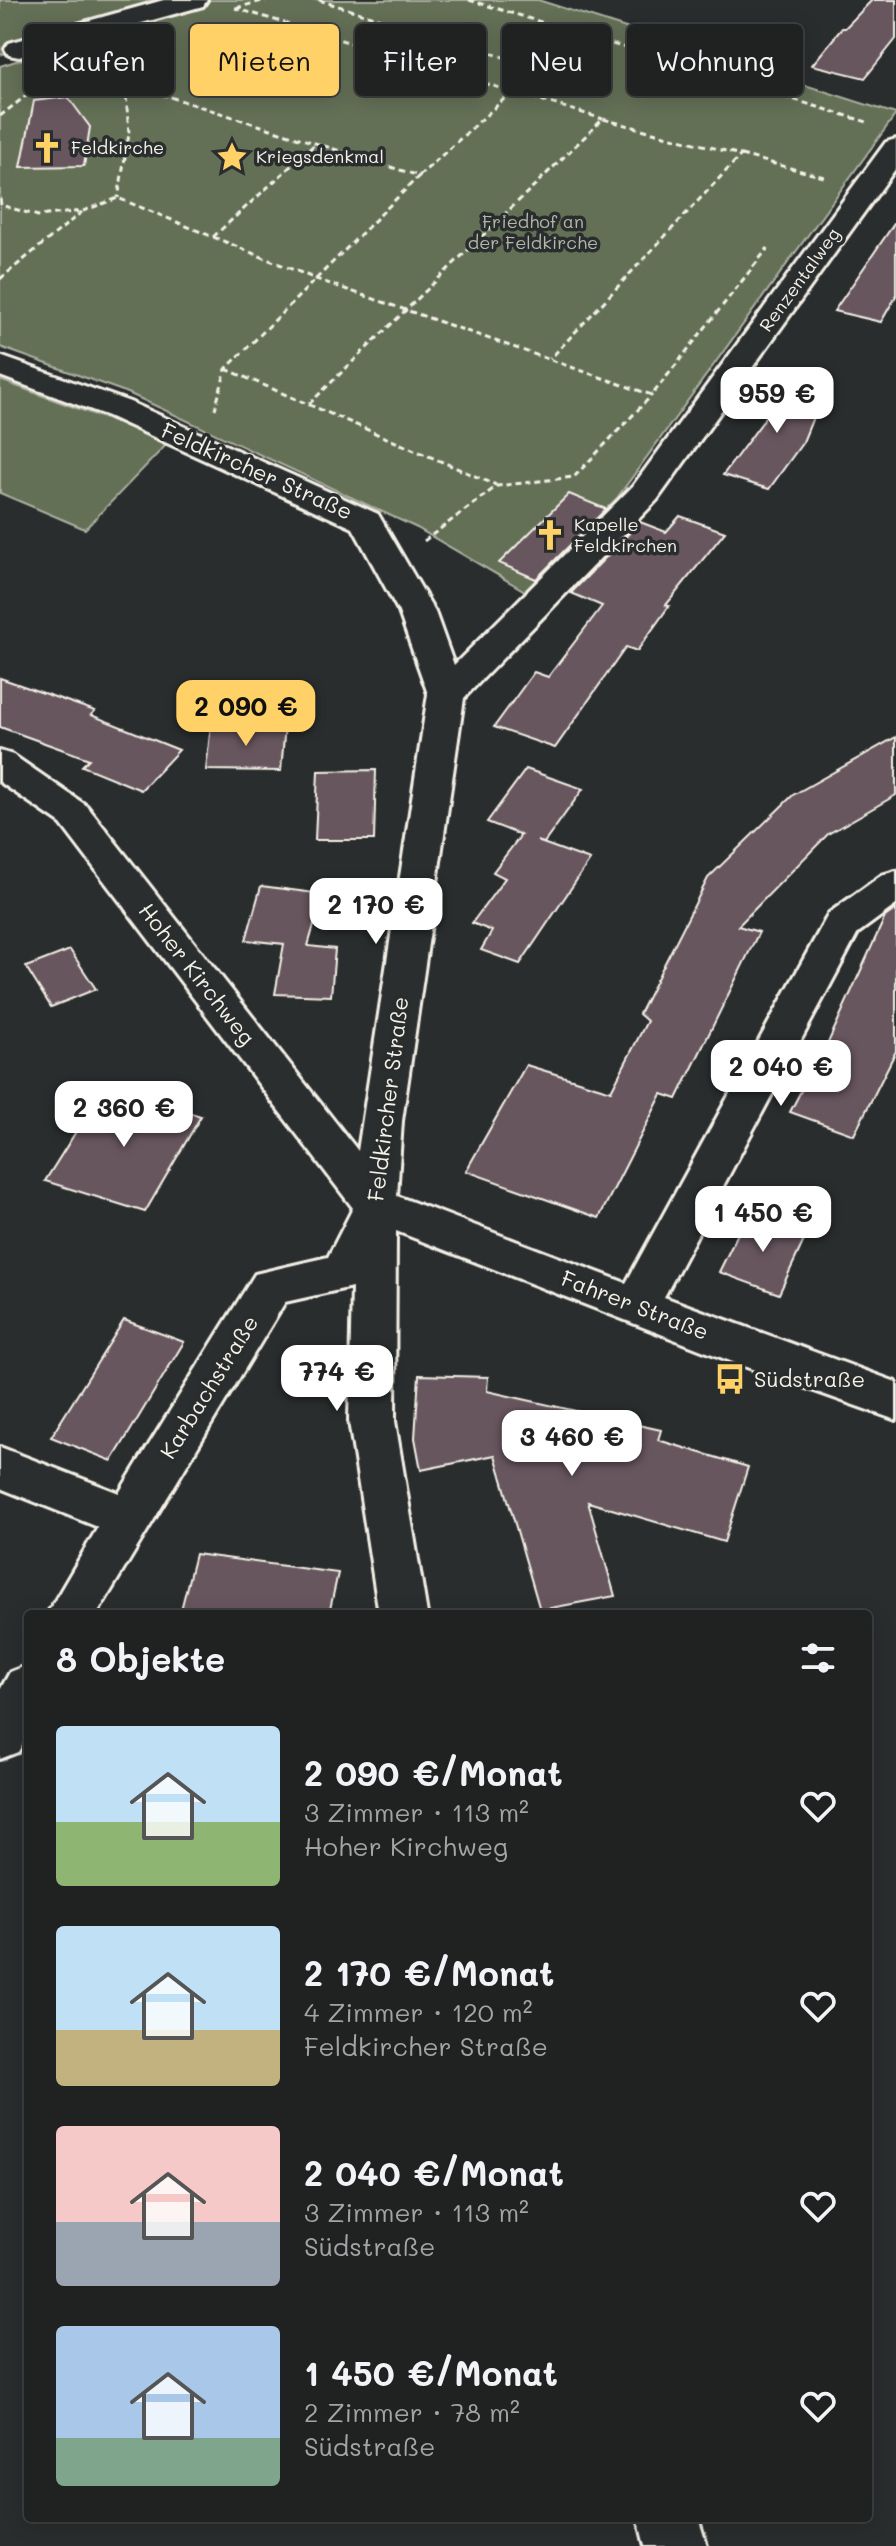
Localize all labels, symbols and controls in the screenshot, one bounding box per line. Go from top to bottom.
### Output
chip: Kaufen [24,24,174,96]
chip: Mieten [190,24,339,96]
chip: Filter [355,24,486,96]
chip: Neu [502,24,611,96]
chip: Wohnung [627,24,803,96]
church icon: Feldkirche [30,131,64,165]
place label: Feldkirche [71,135,164,159]
place icon: Kriegsdenkmal [215,140,249,174]
place label: Kriegsdenkmal [256,144,384,168]
park label: Friedhof an der Feldkirche [468,209,598,254]
street label: Renzentalweg [753,223,845,336]
pin: 959 € [721,367,833,435]
text: 959 € [739,376,815,410]
street label: Feldkircher Straße [157,415,357,526]
place label: Kapelle Feldkirchen [574,512,677,557]
church icon: Kapelle Feldkirchen [533,518,567,552]
pin: 2 090 € [172,680,320,748]
text: 2 090 € [194,689,298,723]
pin: 2 170 € [302,878,450,946]
text: 2 170 € [327,887,425,921]
street label: Hoher Kirchweg [133,897,262,1051]
street label: Feldkircher Straße [361,995,414,1203]
pin: 2 040 € [707,1040,855,1108]
text: 2 040 € [729,1049,833,1083]
pin: 2 360 € [50,1081,198,1149]
text: 2 360 € [73,1090,175,1124]
pin: 1 450 € [689,1186,837,1254]
text: 1 450 € [713,1195,813,1229]
street label: Fahrer Straße [557,1263,713,1346]
street label: Karbachstraße [153,1310,264,1464]
pin: 774 € [281,1345,393,1413]
text: 774 € [299,1354,375,1388]
bus stop icon: Südstraße [713,1362,747,1396]
place label: Südstraße [754,1364,865,1393]
pin: 3 460 € [498,1410,646,1478]
text: 3 460 € [520,1419,624,1453]
text: 8 Objekte [56,1636,225,1681]
icon: filters [796,1636,840,1680]
text: 2 090 €/Monat [304,1750,563,1795]
icon: home [120,1758,216,1854]
icon: heart [796,1784,840,1828]
text: 3 Zimmer · 113 m² [304,1795,529,1829]
text: Hoher Kirchweg [304,1829,508,1863]
text: 2 170 €/Monat [304,1950,554,1995]
icon: home [120,1958,216,2054]
icon: heart [796,1984,840,2028]
text: 4 Zimmer · 120 m² [304,1995,533,2029]
text: Feldkircher Straße [304,2029,548,2063]
text: 2 040 €/Monat [304,2150,564,2195]
icon: home [120,2158,216,2254]
icon: heart [796,2184,840,2228]
text: 3 Zimmer · 113 m² [304,2195,529,2229]
text: Südstraße [304,2229,435,2263]
text: 1 450 €/Monat [304,2350,558,2395]
icon: home [120,2358,216,2454]
icon: heart [796,2384,840,2428]
text: 2 Zimmer · 78 m² [304,2395,520,2429]
text: Südstraße [304,2429,435,2463]

